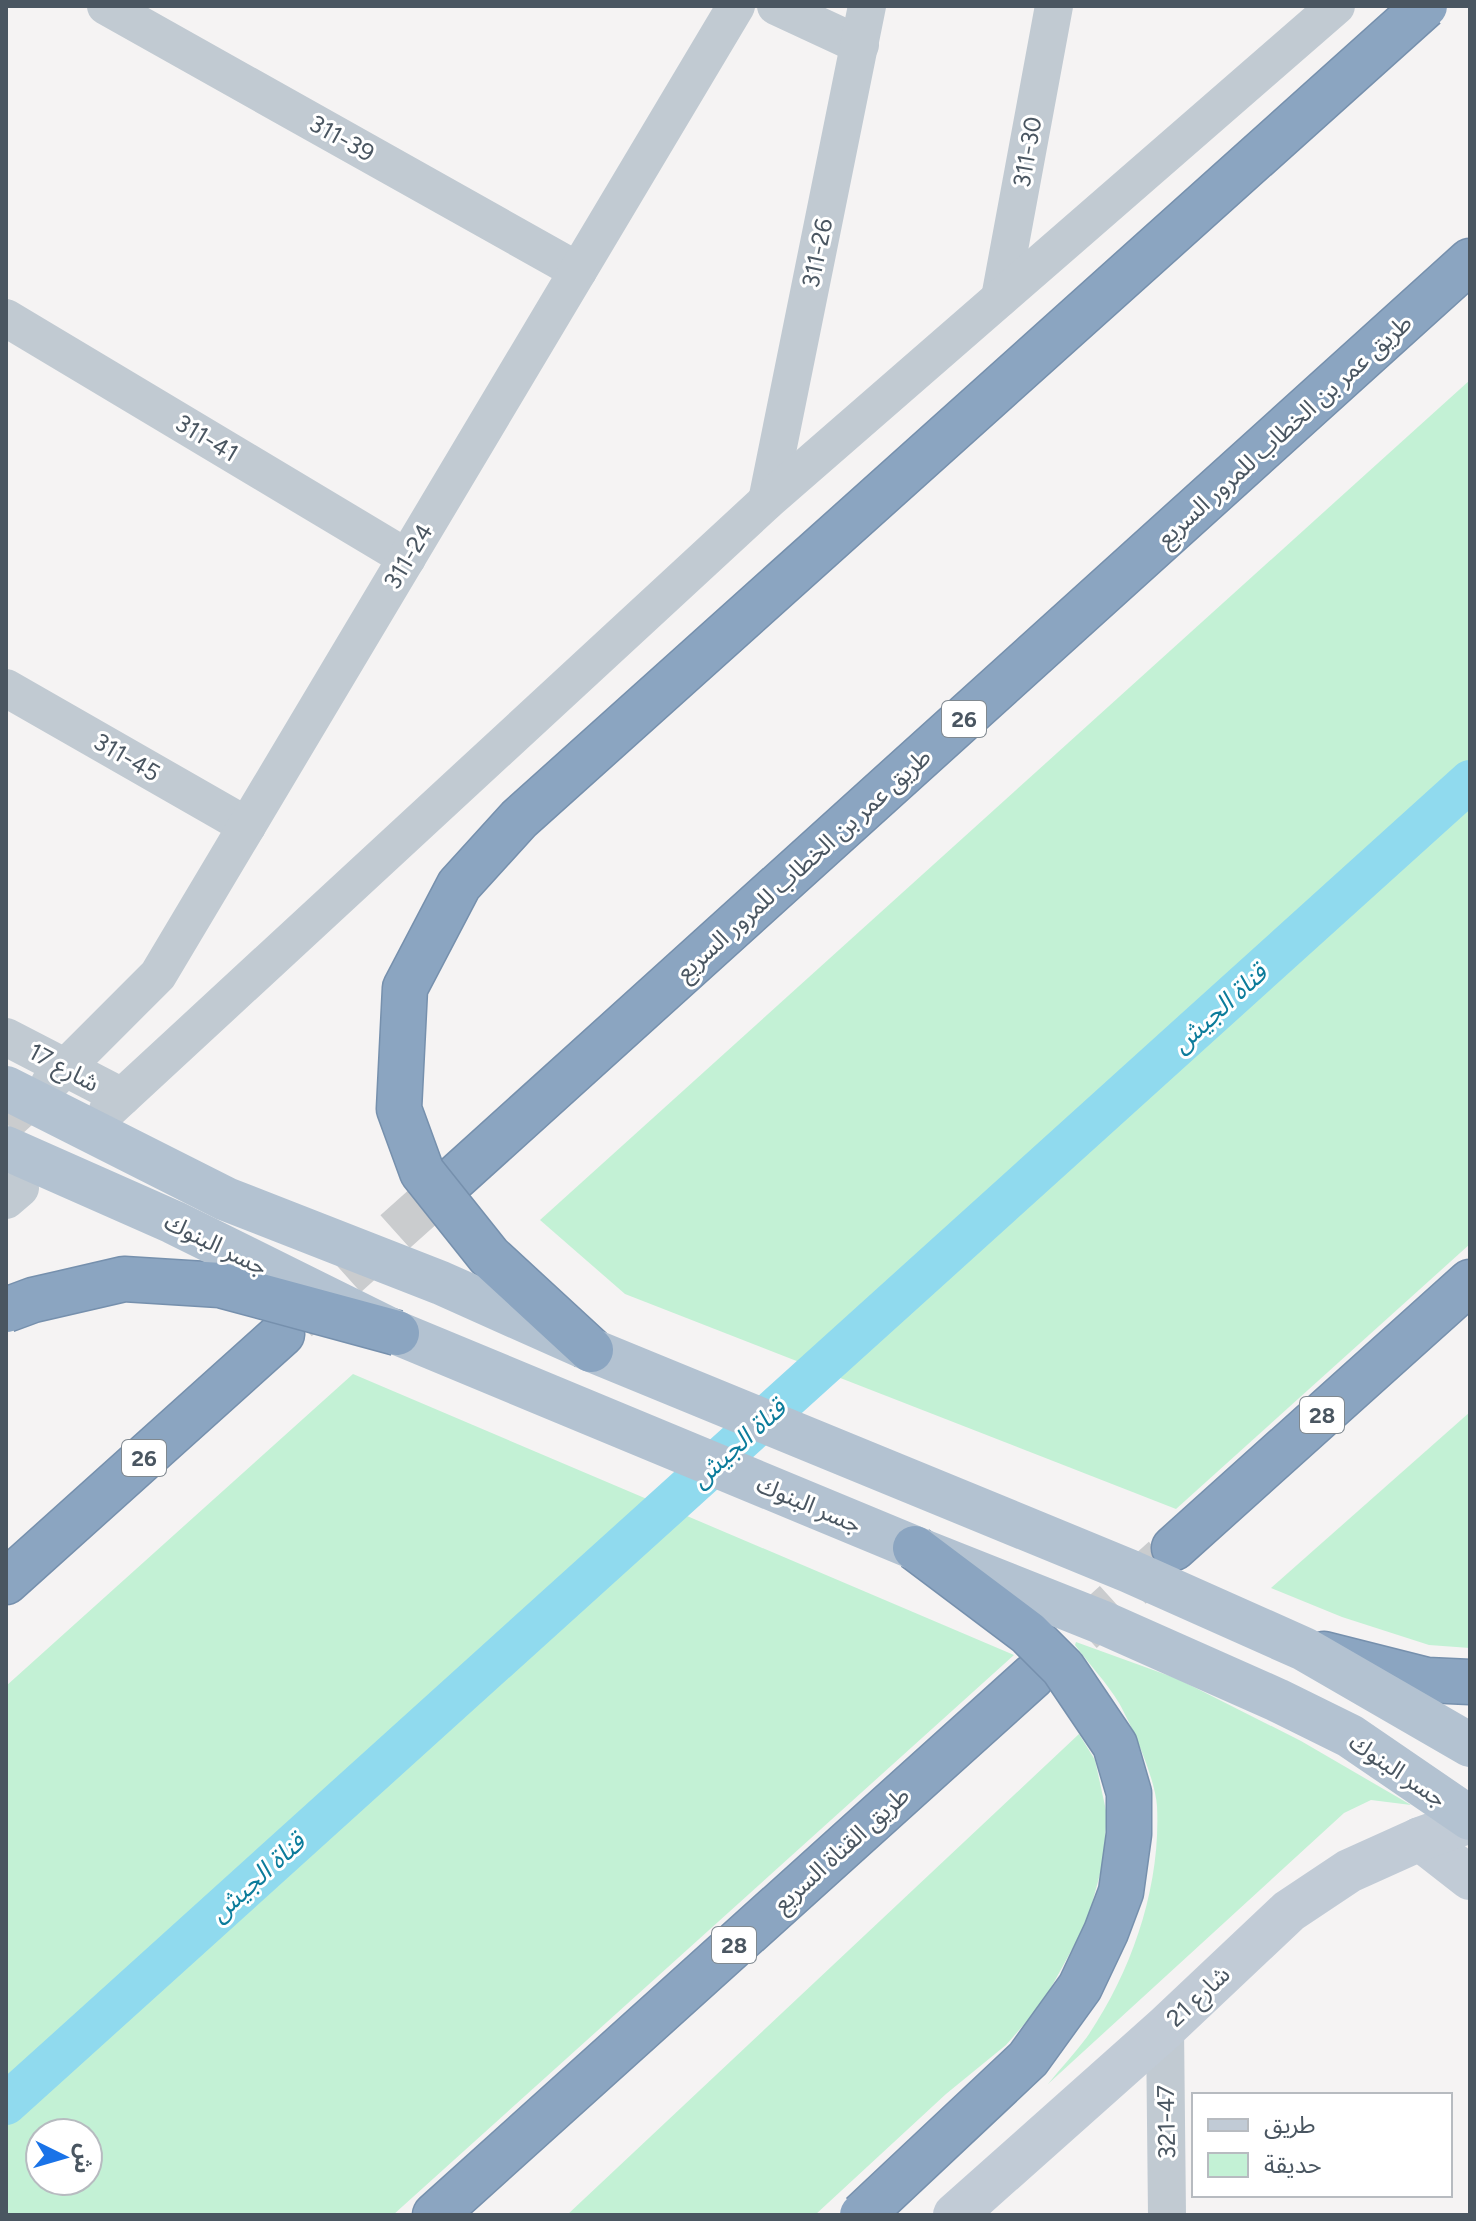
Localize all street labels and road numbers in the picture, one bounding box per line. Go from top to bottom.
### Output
street label: 311-39 [305,108,379,168]
street label: 311-30 [1007,114,1047,190]
street label: 311-26 [796,216,838,290]
street label: طريق عمر بن الخطاب للمرور السريع [1151,308,1420,554]
street label: 311-41 [171,408,243,468]
street label: 311-24 [377,518,439,594]
road number: 26 [942,701,986,737]
street label: 311-45 [89,727,165,787]
street label: طريق عمر بن الخطاب للمرور السريع [670,742,939,988]
street label: شارع 17 [22,1036,104,1100]
street label: جسر البنوك [160,1207,272,1281]
road number: 28 [1300,1397,1344,1433]
road number: 26 [122,1440,166,1476]
street label: جسر البنوك [752,1469,866,1539]
street label: جسر البنوك [1344,1727,1452,1813]
street label: طريق القناة السريع [767,1780,917,1920]
road number: 28 [712,1927,756,1963]
street label: شارع 21 [1160,1959,1238,2035]
street label: 321-47 [1151,2085,1181,2159]

